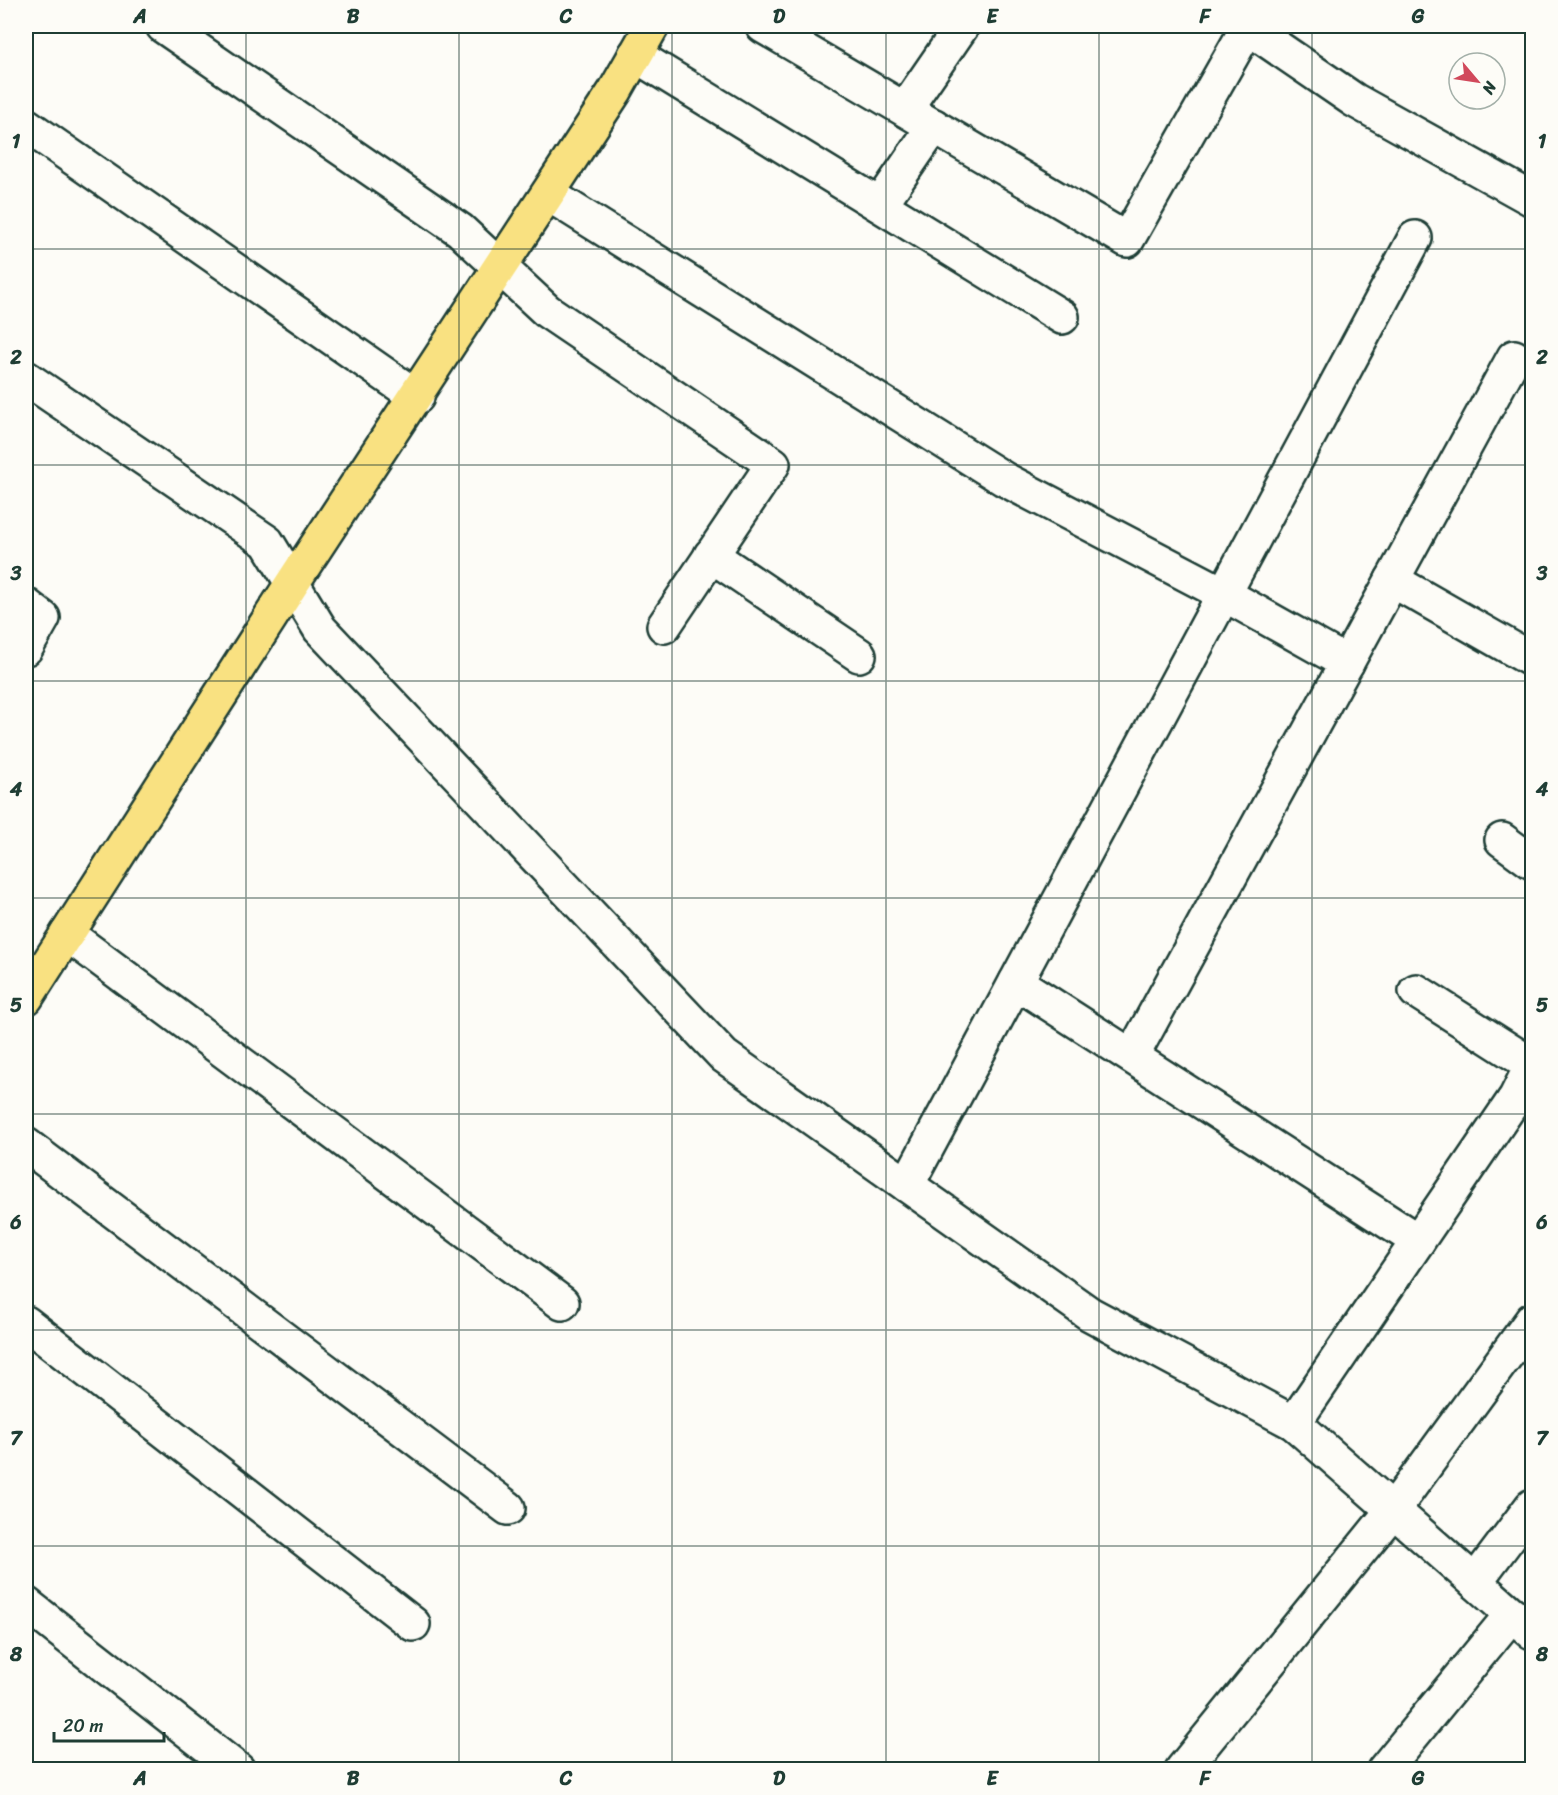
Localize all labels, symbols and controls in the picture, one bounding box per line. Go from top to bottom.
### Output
text: A [132,0,147,34]
text: B [347,0,360,34]
text: C [559,0,573,34]
text: D [773,0,786,34]
text: E [986,0,999,34]
text: F [1199,0,1212,34]
text: G [1411,0,1425,34]
north arrow [1447,51,1507,111]
text: N [1474,75,1506,101]
text: 1 [12,124,21,159]
text: 1 [1538,124,1547,159]
text: 2 [9,340,22,375]
text: 2 [1535,340,1548,375]
text: 3 [10,556,22,591]
text: 3 [1536,556,1548,591]
text: 4 [9,772,23,807]
text: 4 [1535,772,1549,807]
text: 5 [10,988,22,1023]
text: 5 [1536,988,1548,1023]
text: 6 [9,1205,22,1240]
text: 6 [1535,1205,1548,1240]
text: 7 [10,1421,23,1456]
text: 7 [1536,1421,1549,1456]
text: 8 [9,1637,23,1672]
text: 8 [1535,1637,1549,1672]
scale bar [54,1705,164,1743]
text: 20 m [63,1710,103,1742]
text: A [132,1761,147,1795]
text: B [347,1761,360,1795]
text: C [559,1761,573,1795]
text: D [773,1761,786,1795]
text: E [986,1761,999,1795]
text: F [1199,1761,1212,1795]
text: G [1411,1761,1425,1795]

